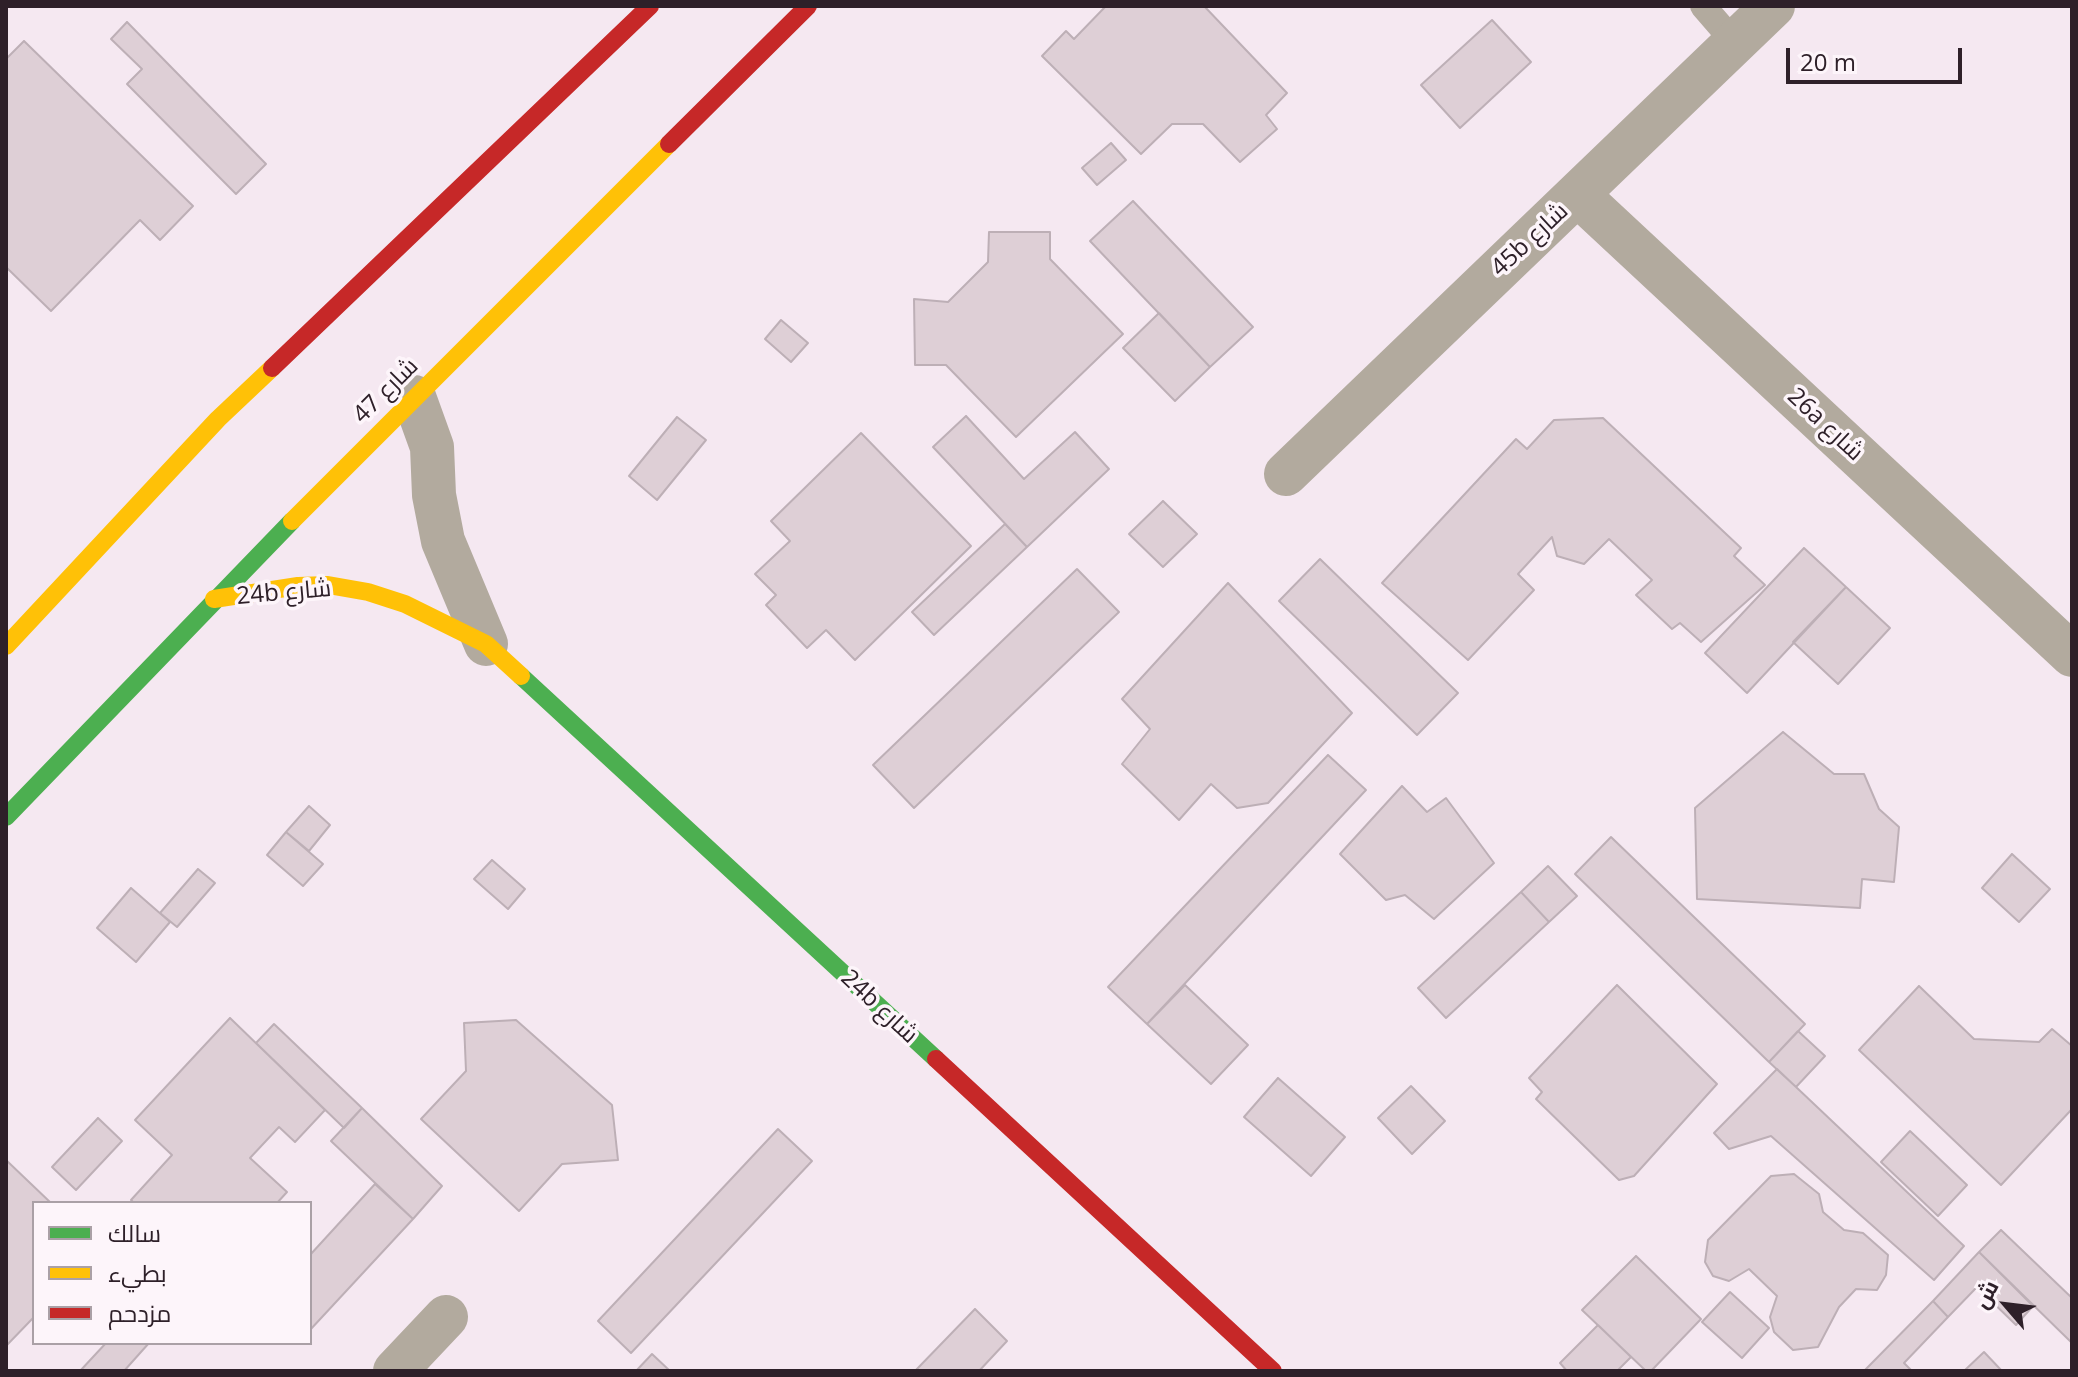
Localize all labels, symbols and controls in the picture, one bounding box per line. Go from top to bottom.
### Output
scale bar [1790,32,1966,82]
text: 20 m [1800,45,1856,78]
street label: 45b شارع [1485,197,1575,283]
street label: شارع 47 [347,352,425,430]
street label: 26a شارع [1781,383,1869,467]
street label: 24b شارع [235,575,333,611]
street label: 24b شارع [834,964,924,1050]
legend [32,1201,312,1345]
text: سالك [108,1216,161,1249]
text: بطيء [108,1256,167,1289]
north arrow [1966,1265,2046,1345]
text: ش [1965,1274,2005,1313]
text: مزدحم [108,1296,171,1329]

